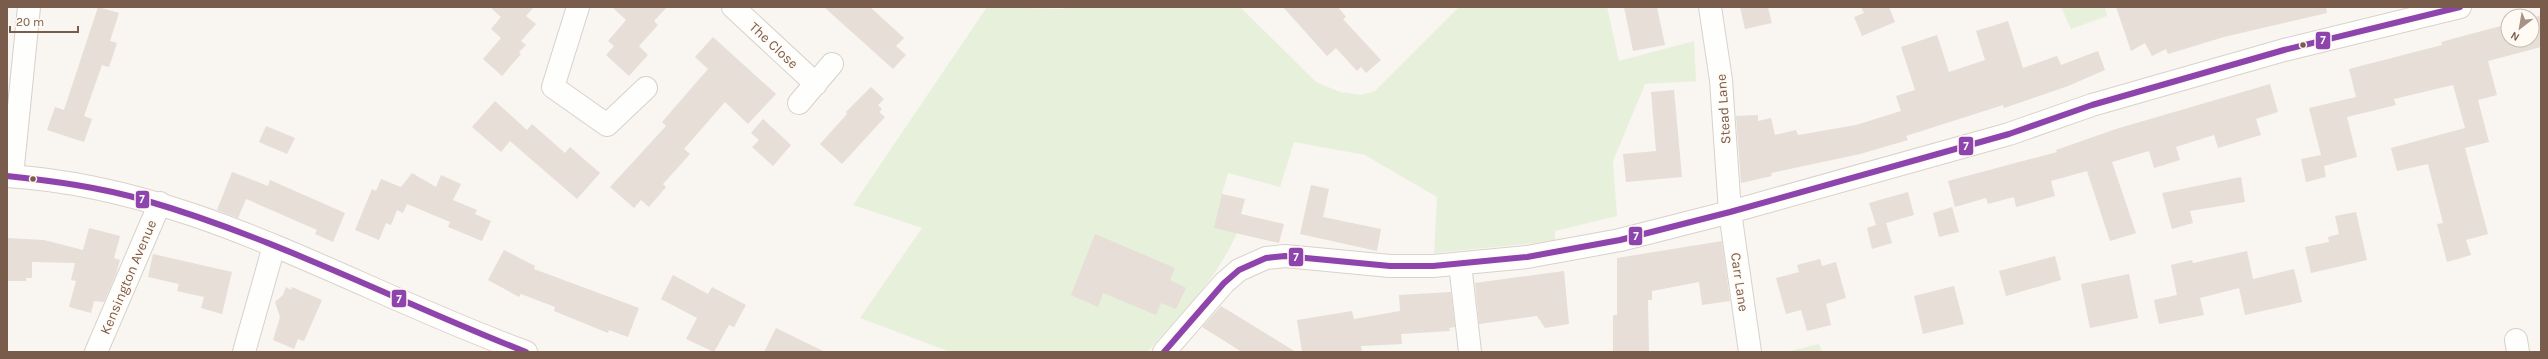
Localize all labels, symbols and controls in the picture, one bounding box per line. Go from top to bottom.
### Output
scale bar [10,8,78,34]
north arrow [2500,8,2540,48]
text: 20 m [16,15,44,29]
street label: The Close [746,18,802,72]
text: N [2508,29,2522,44]
line badge: 7 [2315,31,2331,50]
text: 7 [2320,34,2326,47]
unlabelled marker [2298,40,2308,50]
street label: Stead Lane [1713,73,1734,145]
line badge: 7 [1958,136,1974,156]
text: 7 [1963,140,1969,153]
unlabelled marker [28,174,38,184]
line badge: 7 [135,190,150,209]
text: 7 [139,193,145,206]
street label: Kensington Avenue [97,217,160,337]
line badge: 7 [1628,226,1643,246]
text: 7 [1633,230,1639,243]
line badge: 7 [1288,247,1304,267]
text: 7 [1293,251,1299,264]
street label: Carr Lane [1727,251,1752,313]
line badge: 7 [391,289,407,308]
text: 7 [396,293,402,306]

